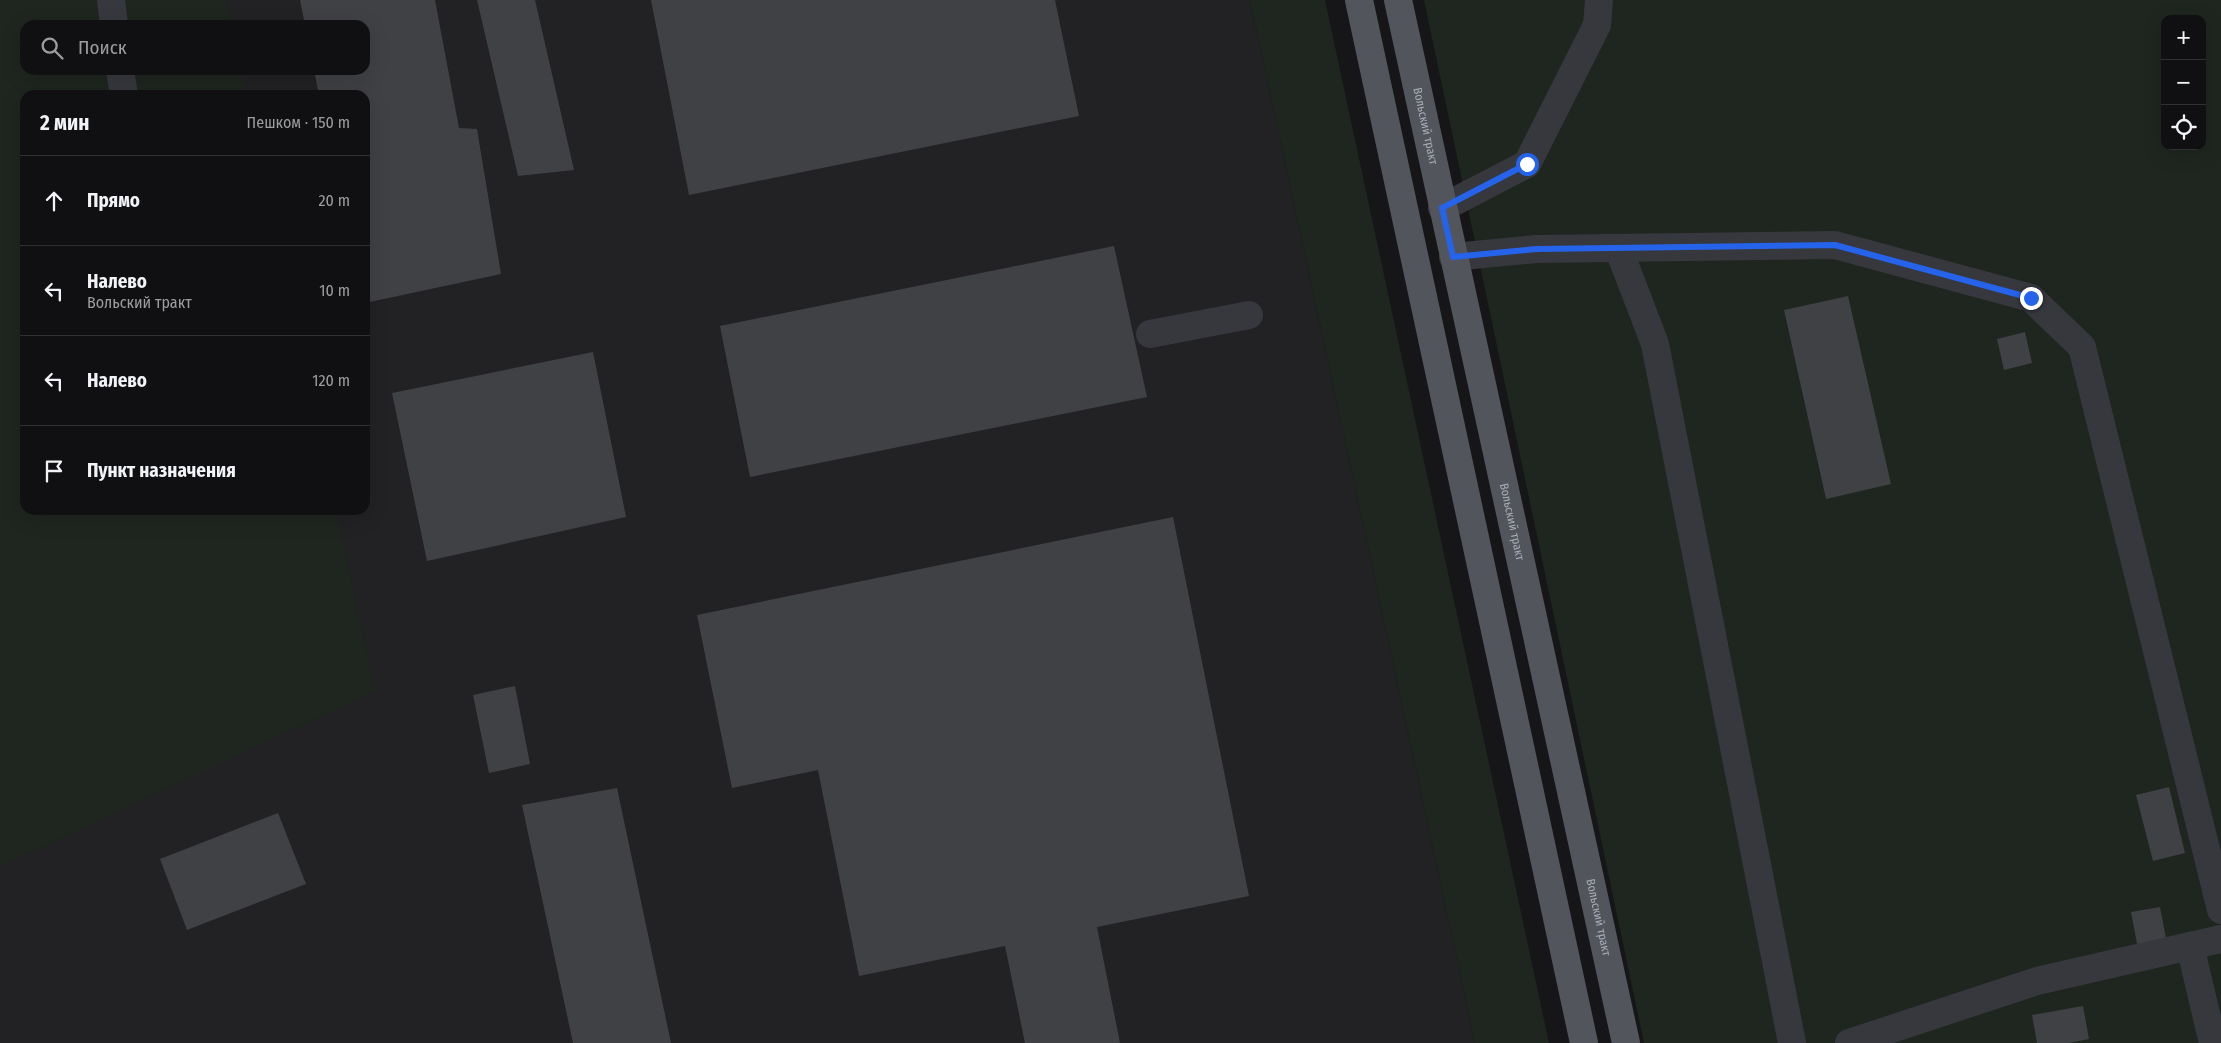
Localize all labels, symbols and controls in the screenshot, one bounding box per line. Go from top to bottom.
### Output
map controls [2161,15,2206,150]
button: + [2161,15,2206,60]
search box [20,20,370,75]
icon: search [38,34,66,62]
text: Поиск [78,36,127,59]
button: − [2161,60,2206,105]
street label: Вольский тракт [1410,86,1441,166]
button: locate [2161,105,2206,150]
text: 2 мин [40,110,89,136]
text: Пешком · 150 m [247,113,350,132]
route start [1516,153,1539,176]
icon: ahead [40,187,68,215]
text: Прямо [87,189,140,212]
text: 20 m [319,191,350,210]
text: Налево [87,270,147,293]
icon: left [40,277,68,305]
text: 10 m [319,281,350,300]
route end [2020,287,2043,310]
text: Вольский тракт [87,293,192,312]
icon: left [40,367,68,395]
text: Налево [87,369,147,392]
text: 120 m [312,371,350,390]
icon: arrive [40,457,68,485]
text: Пункт назначения [87,459,236,482]
street label: Вольский тракт [1497,482,1527,562]
street label: Вольский тракт [1583,877,1614,957]

